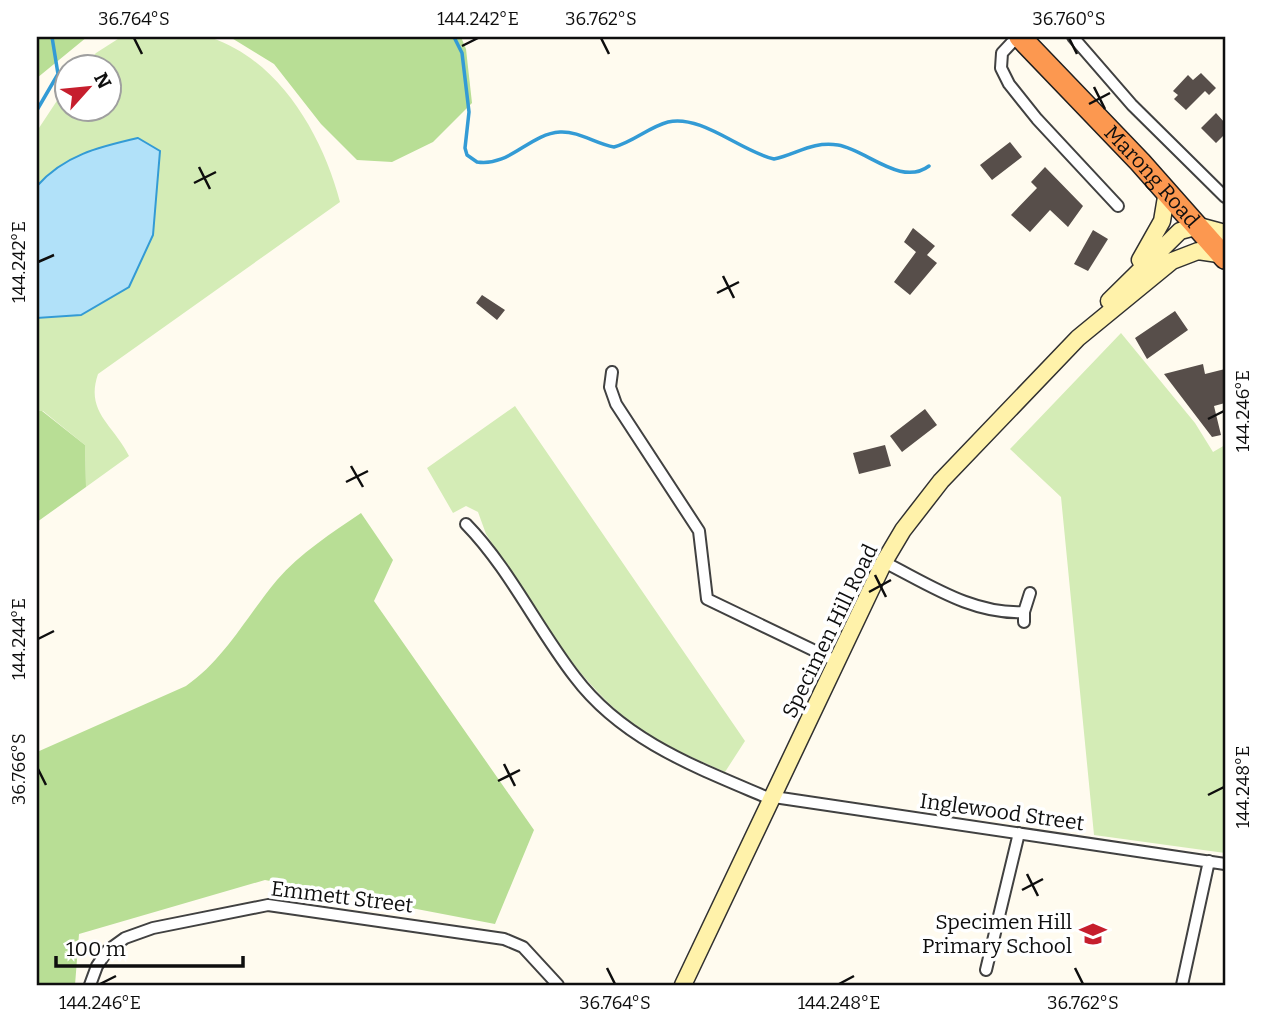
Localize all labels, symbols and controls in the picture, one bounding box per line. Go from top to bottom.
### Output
text: 36.764°S [98,8,170,30]
text: 144.242°E [437,8,519,30]
text: 36.762°S [565,8,637,30]
text: 36.760°S [1032,8,1106,30]
north arrow [52,52,122,122]
text: N [89,69,116,93]
street label: Marong Road [1099,120,1205,233]
text: 144.242°E [8,221,30,303]
text: 144.246°E [1232,370,1254,452]
street label: Specimen Hill Road [777,540,883,722]
text: 144.244°E [8,598,30,680]
text: 36.766°S [8,733,30,805]
text: 144.248°E [1232,746,1254,828]
street label: Inglewood Street [918,788,1086,836]
street label: Emmett Street [269,875,415,919]
place label: Specimen Hill Primary School [922,909,1072,959]
school or university icon: Specimen Hill Primary School [1078,919,1108,949]
scale bar [56,924,243,968]
text: 100 m [66,936,126,962]
text: 144.246°E [59,992,141,1014]
text: 36.764°S [579,992,651,1014]
text: 144.248°E [798,992,880,1014]
text: 36.762°S [1047,992,1119,1014]

